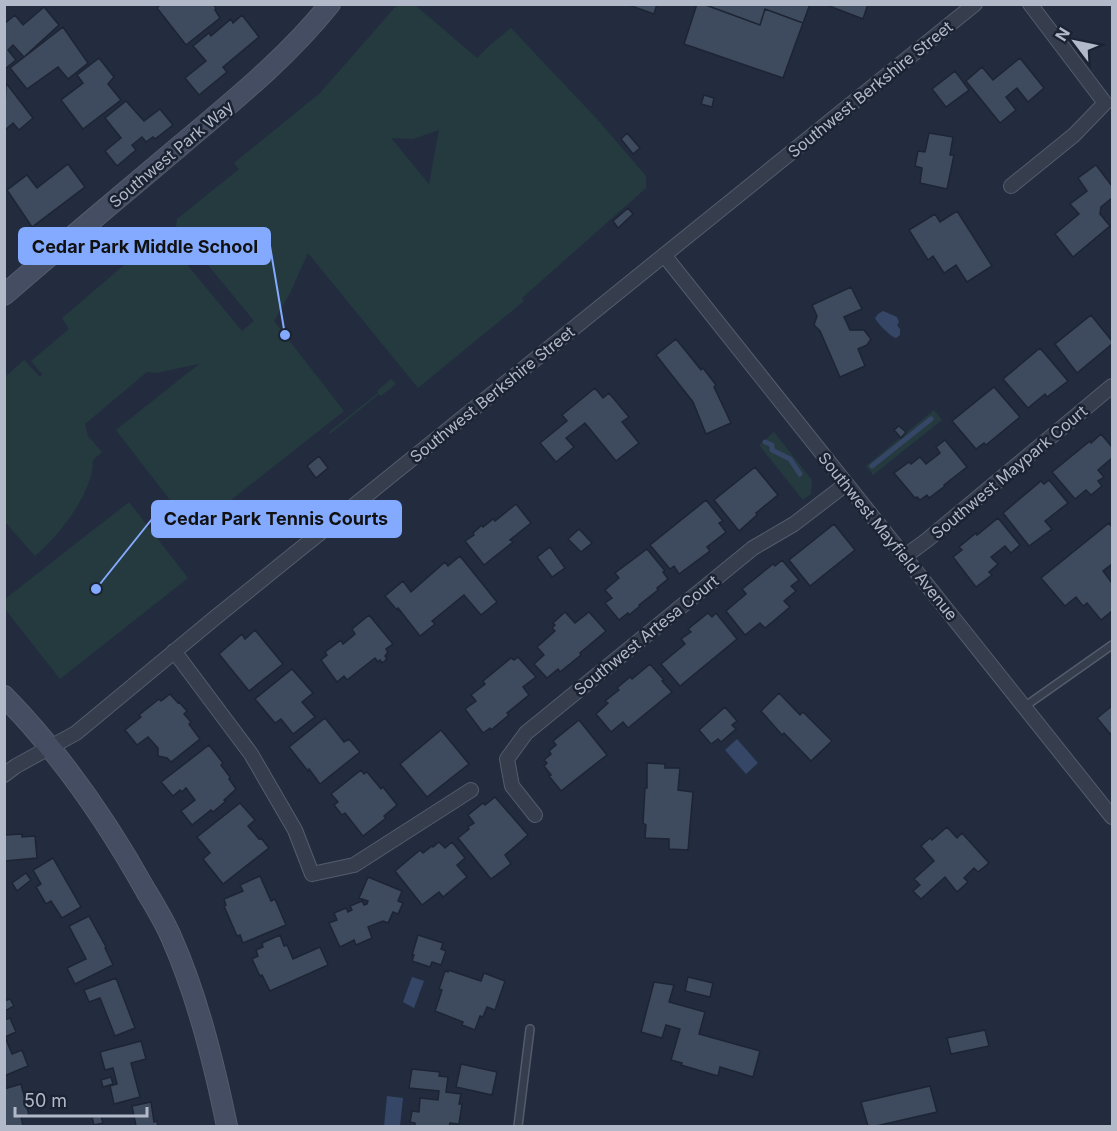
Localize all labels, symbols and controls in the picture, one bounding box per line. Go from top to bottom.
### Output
north arrow [1045,12,1105,72]
street label: Southwest Berkshire Street [784,17,956,161]
text: N [1051,24,1074,45]
street label: Southwest Park Way [105,96,237,212]
callout: Cedar Park Middle School [19,228,270,264]
text: Cedar Park Middle School [32,236,258,257]
street label: Southwest Berkshire Street [406,322,578,466]
street label: Southwest Maypark Court [927,401,1091,543]
street label: Southwest Mayfield Avenue [814,448,962,624]
callout: Cedar Park Tennis Courts [152,501,401,537]
text: Cedar Park Tennis Courts [164,508,388,529]
street label: Southwest Artesa Court [570,571,722,699]
scale bar [15,1080,147,1118]
text: 50 m [24,1090,67,1111]

